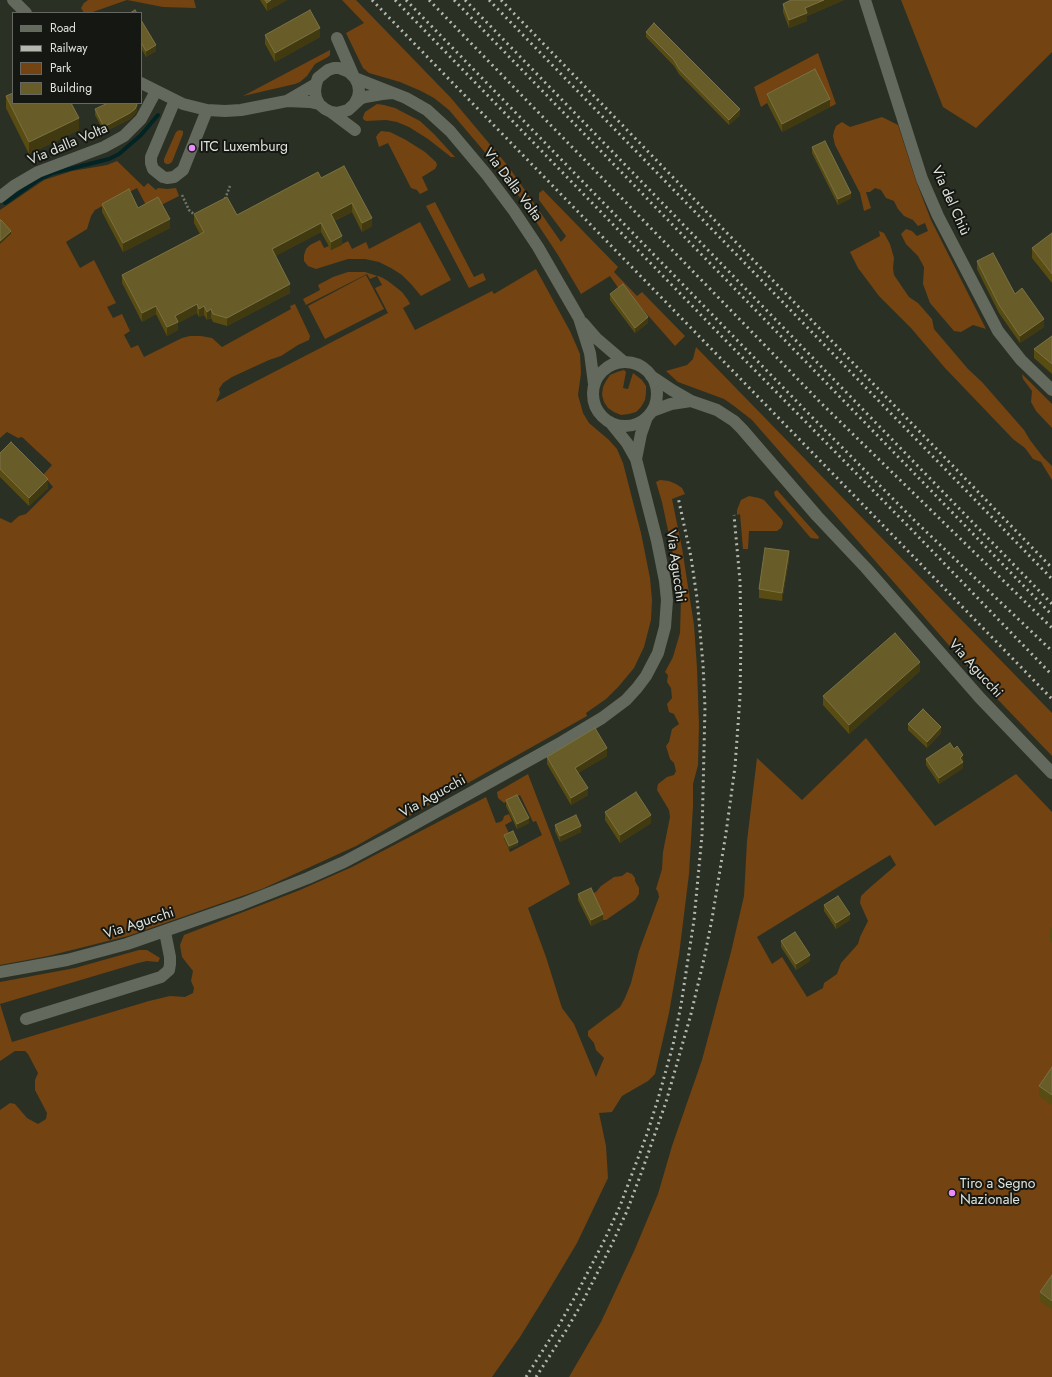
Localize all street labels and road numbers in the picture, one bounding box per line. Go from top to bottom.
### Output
street label: Via dalla Volta [26,121,110,169]
street label: Via Dalla Volta [479,145,545,225]
street label: Via del Chiù [927,164,973,238]
street label: Via Agucchi [662,529,688,603]
street label: Via Agucchi [944,636,1006,702]
street label: Via Agucchi [397,772,469,822]
street label: Via Agucchi [102,905,176,943]

